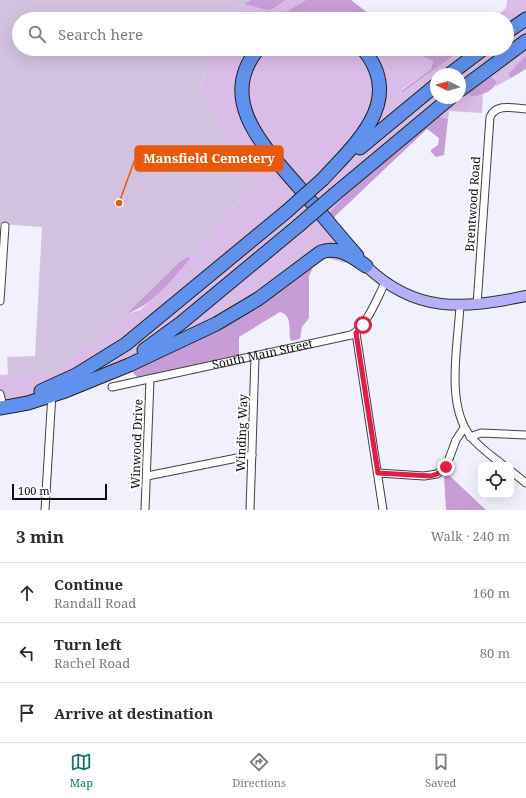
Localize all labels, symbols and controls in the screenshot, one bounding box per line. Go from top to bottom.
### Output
search box [12,12,514,56]
icon: search [26,23,48,45]
text: Search here [58,24,143,44]
north arrow [430,68,466,104]
callout: Mansfield Cemetery [135,146,283,171]
text: Mansfield Cemetery [143,149,275,167]
street label: Brentwood Road [461,155,484,252]
route start [354,316,372,334]
street label: South Main Street [211,335,314,373]
street label: Winding Way [232,394,251,472]
street label: Winwood Drive [126,399,147,489]
route end [437,458,455,476]
map controls [478,462,514,498]
button: locate [478,462,514,498]
scale bar [12,482,107,501]
text: 100 m [18,483,50,498]
text: 3 min [16,525,64,548]
text: Walk · 240 m [431,527,510,545]
text: Continue [54,574,123,594]
icon: ahead [16,582,38,604]
text: 160 m [473,584,510,602]
text: Randall Road [54,594,136,612]
text: Turn left [54,634,122,654]
icon: left [16,642,38,664]
text: 80 m [480,644,510,662]
text: Rachel Road [54,654,130,672]
icon: arrive [16,702,38,724]
text: Arrive at destination [54,703,213,723]
tab: Map [70,751,93,790]
tab: Directions [232,751,286,790]
tab: Saved [425,751,456,790]

